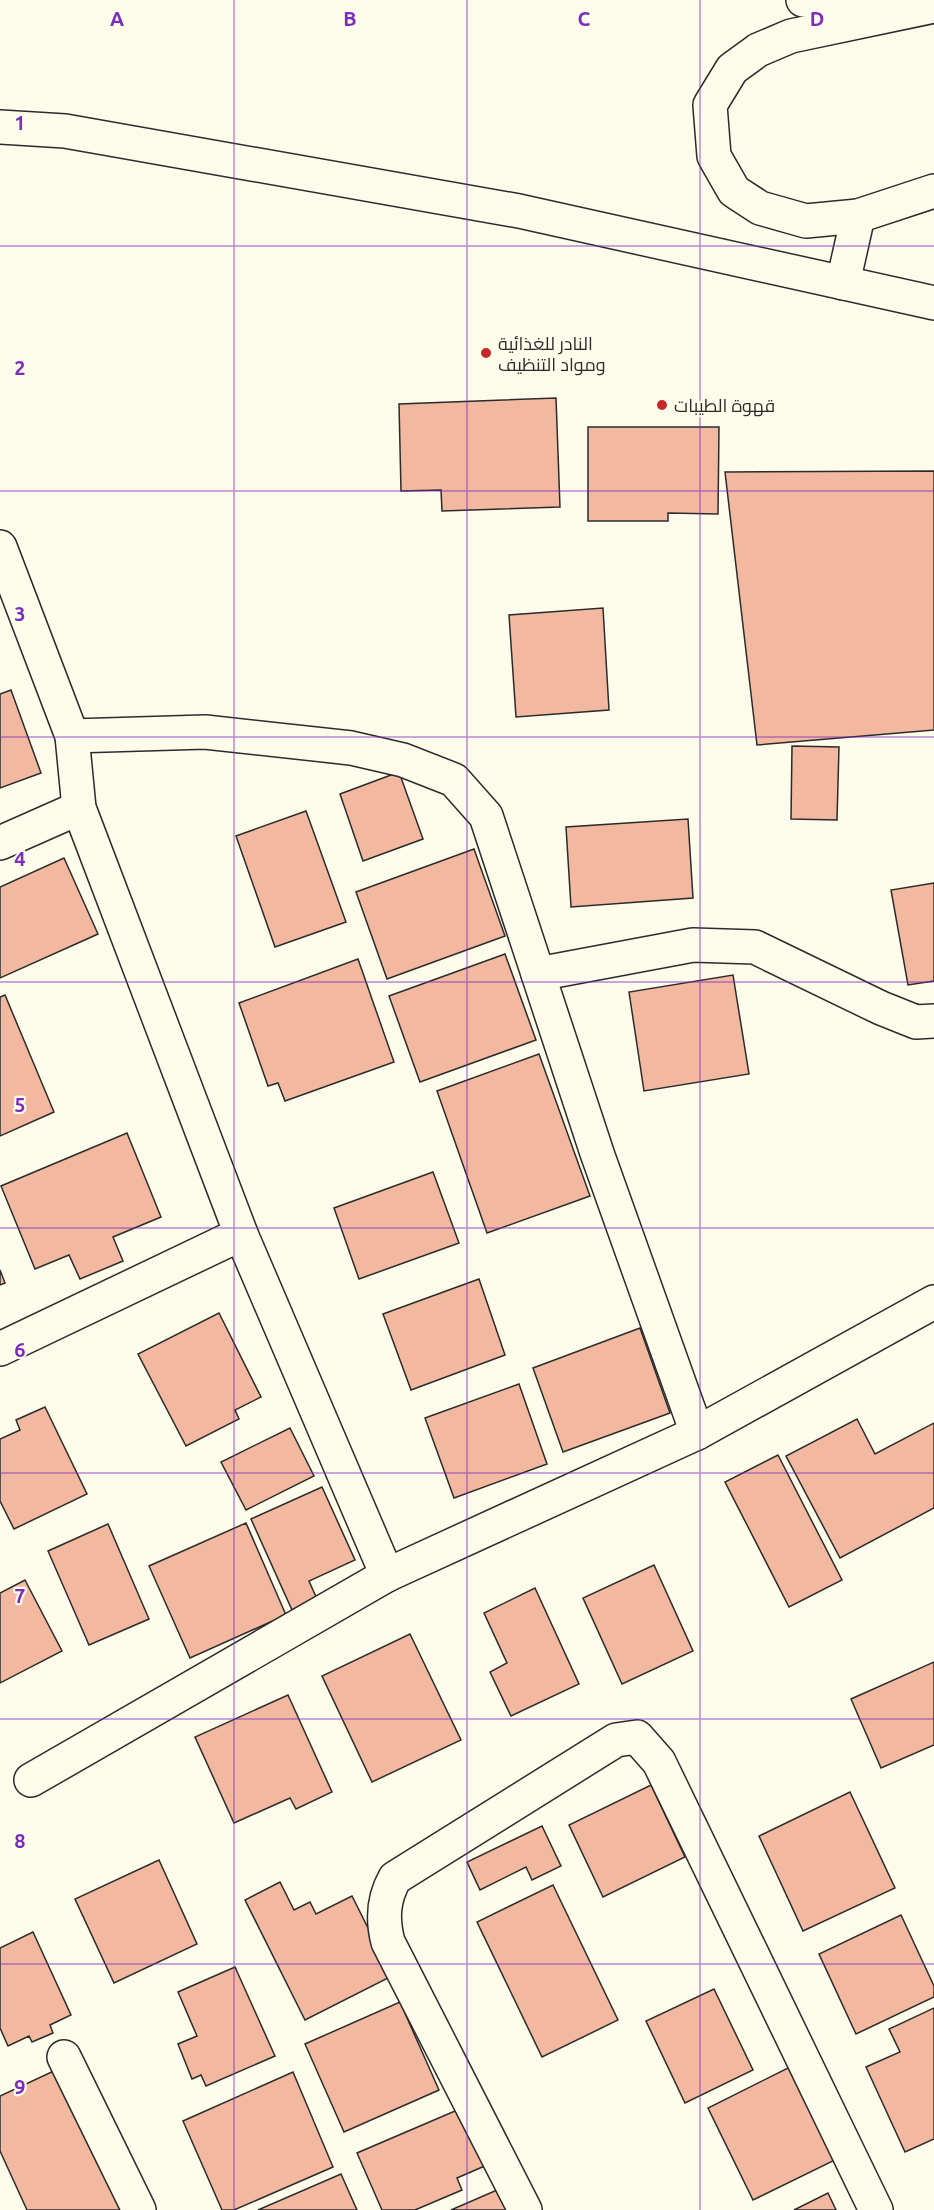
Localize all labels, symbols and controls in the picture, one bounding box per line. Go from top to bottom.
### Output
text: A [110,7,124,30]
text: B [343,7,357,30]
text: C [578,7,591,30]
text: D [810,7,824,30]
text: 1 [14,111,26,134]
place label: النادر للغذائية ومواد التنظيف [498,333,606,376]
marker: النادر للغذائية ومواد التنظيف [479,346,493,360]
text: 2 [14,356,26,379]
place label: قهوة الطيبات [674,395,775,417]
marker: قهوة الطيبات [655,398,669,412]
text: 3 [14,602,26,625]
text: 4 [14,847,26,870]
text: 5 [14,1093,26,1116]
text: 6 [14,1338,26,1361]
text: 7 [14,1584,26,1607]
text: 8 [14,1829,26,1852]
text: 9 [14,2075,26,2098]

